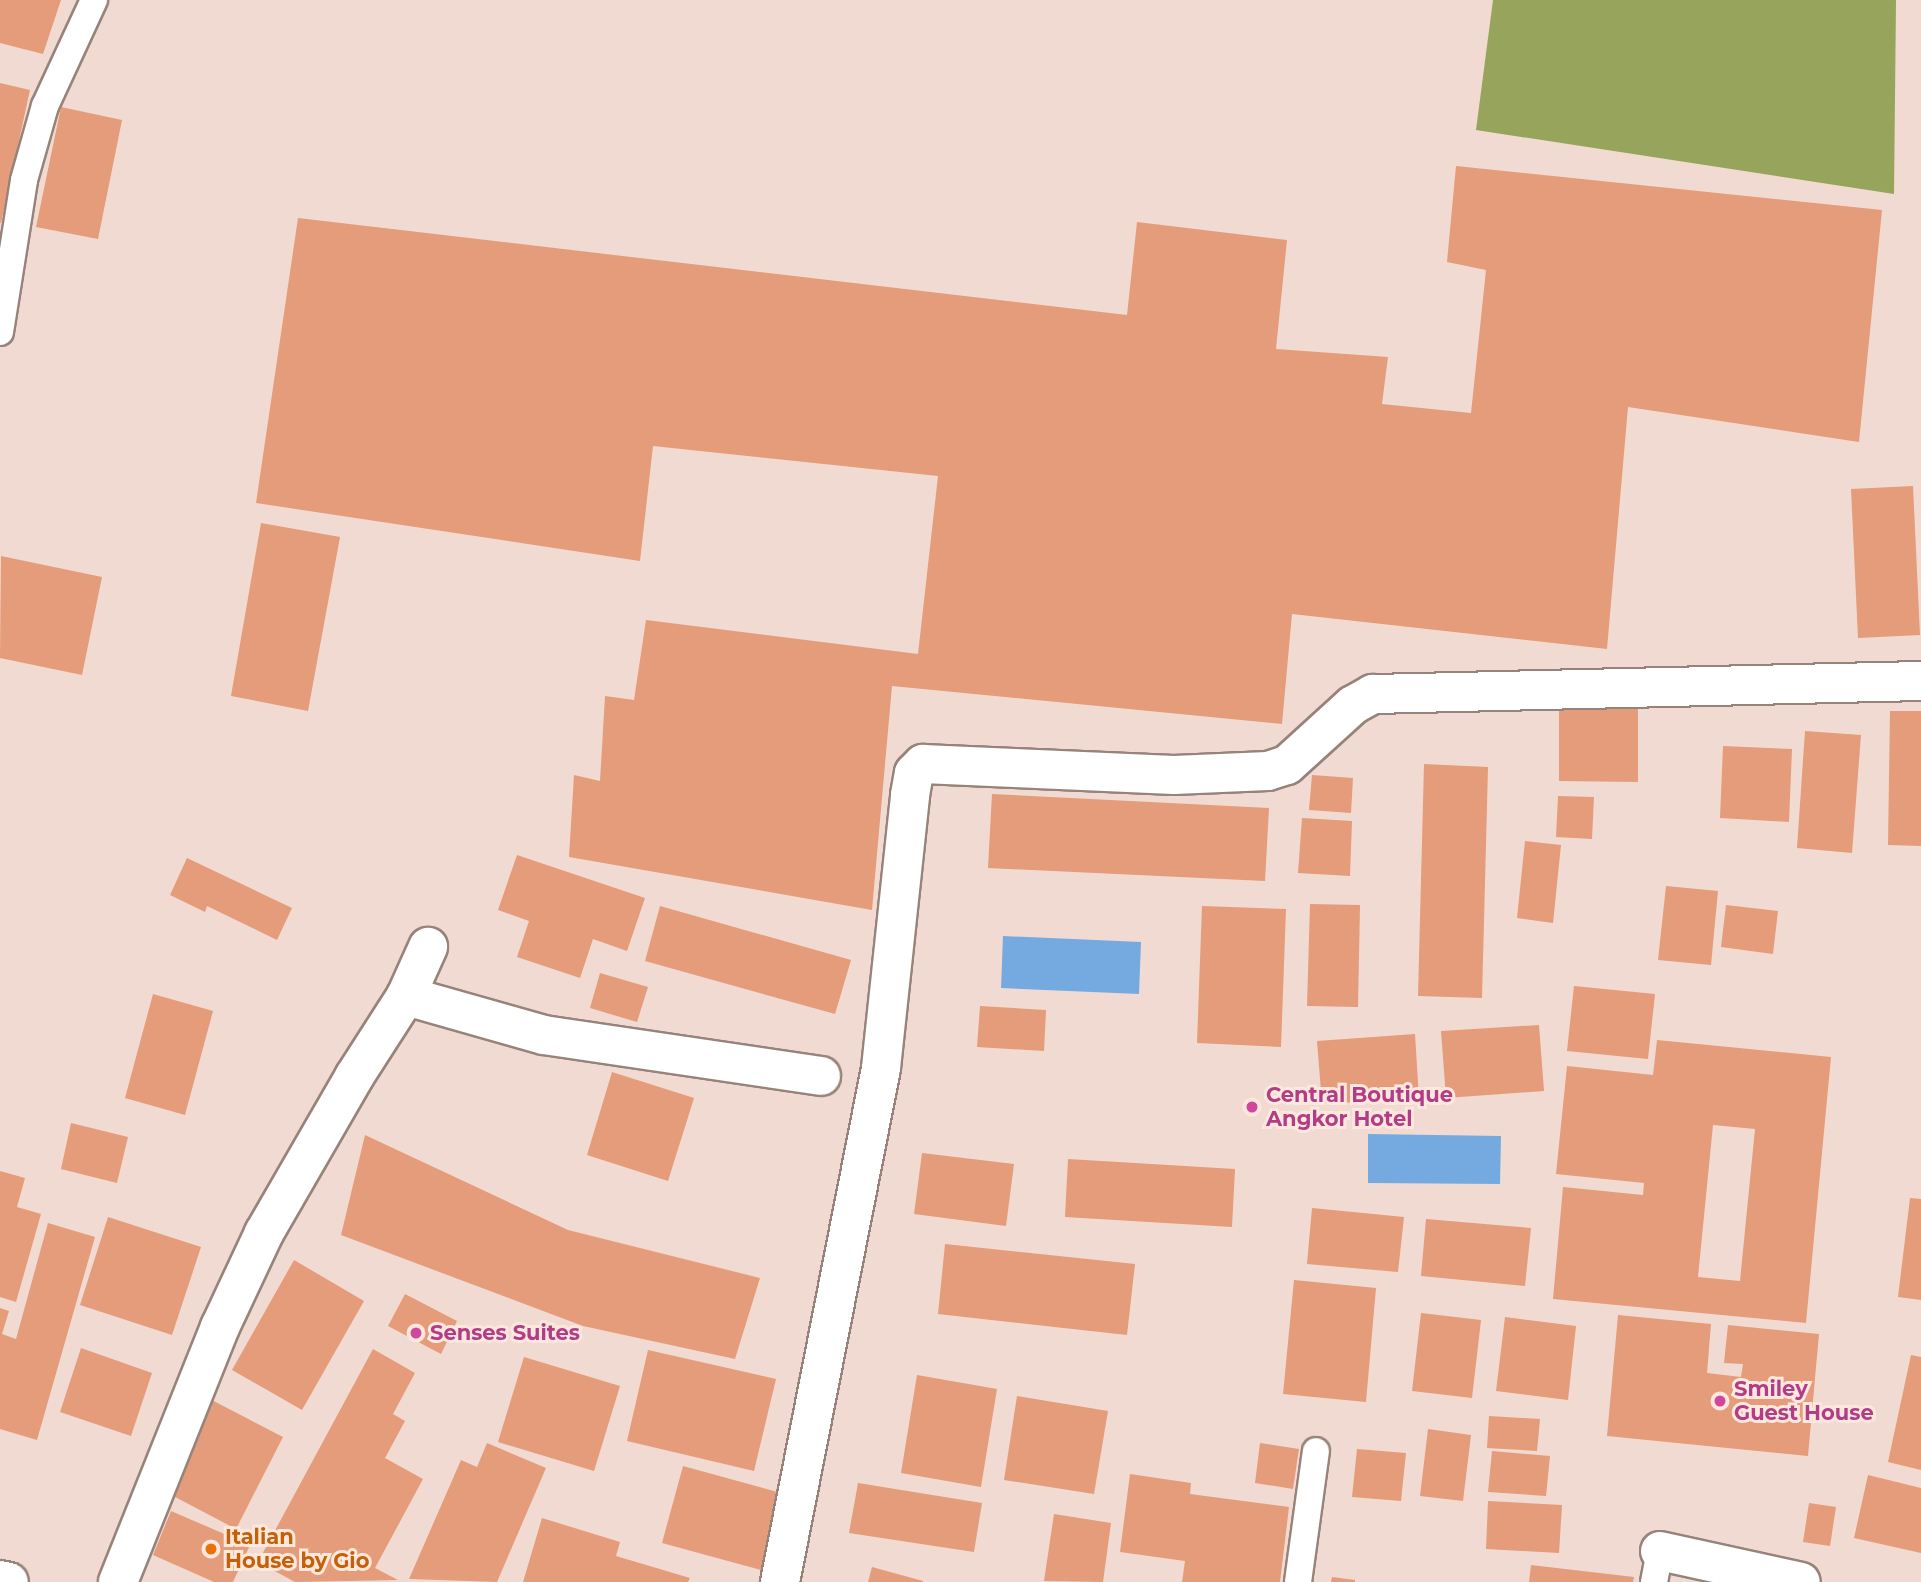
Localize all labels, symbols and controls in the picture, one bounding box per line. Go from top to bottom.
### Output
place label: Central Boutique Angkor Hotel [1266,1082,1453,1132]
marker: Central Boutique Angkor Hotel [1244,1099,1260,1115]
place label: Senses Suites [430,1320,580,1346]
marker: Senses Suites [408,1325,424,1341]
place label: Smiley Guest House [1734,1376,1874,1426]
marker: Smiley Guest House [1712,1393,1728,1409]
place label: Italian House by Gio [225,1524,369,1574]
marker: Italian House by Gio [203,1541,219,1557]

